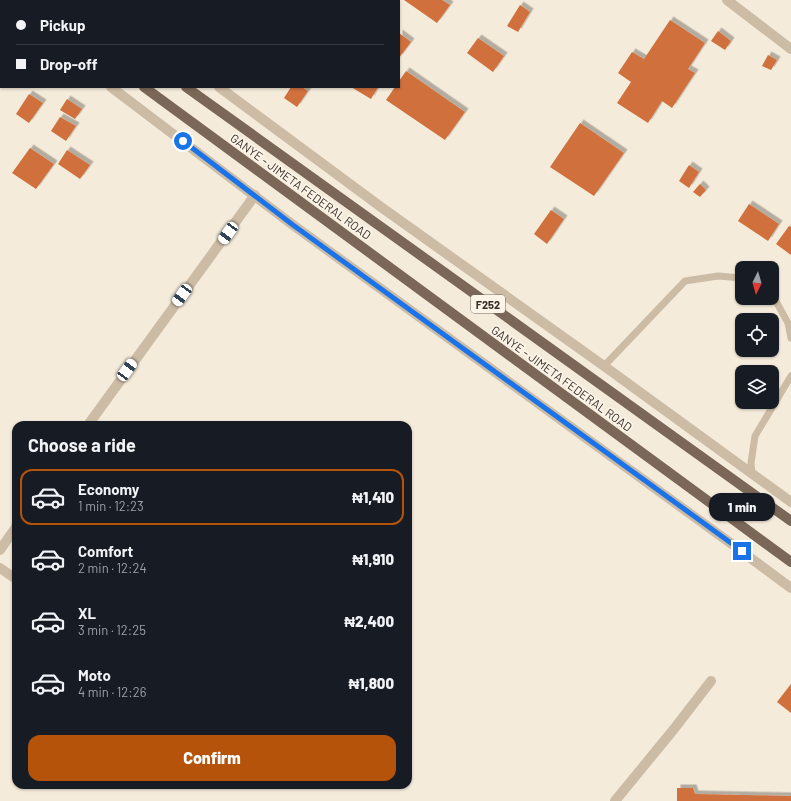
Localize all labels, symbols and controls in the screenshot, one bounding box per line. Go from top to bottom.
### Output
text: Pickup [40,16,86,34]
text: Drop-off [40,55,98,73]
street label: GANYE - JIMETA FEDERAL ROAD [228,130,374,242]
route start [174,132,192,150]
car [216,220,240,246]
north arrow [735,261,779,305]
map controls [735,261,779,409]
car [170,282,194,308]
road number: F252 [471,295,505,313]
button: locate [735,313,779,357]
street label: GANYE - JIMETA FEDERAL ROAD [489,322,635,434]
car [115,357,139,383]
button: layers [735,365,779,409]
text: Choose a ride [28,434,136,456]
icon: car [30,479,66,515]
text: Economy [78,480,139,498]
text: ₦1,410 [352,488,394,506]
callout: 1 min [709,493,775,521]
text: 1 min · 12:23 [78,498,144,514]
text: 1 min [728,499,756,515]
icon: car [30,541,66,577]
text: Comfort [78,542,133,560]
route end [733,542,751,560]
text: ₦1,910 [352,550,394,568]
text: 2 min · 12:24 [78,560,147,576]
icon: car [30,603,66,639]
text: XL [78,604,96,622]
text: ₦2,400 [344,612,394,630]
text: 3 min · 12:25 [78,622,146,638]
icon: car [30,665,66,701]
text: Moto [78,666,111,684]
text: ₦1,800 [349,674,394,692]
text: 4 min · 12:26 [78,684,146,700]
button: Confirm [28,735,396,781]

